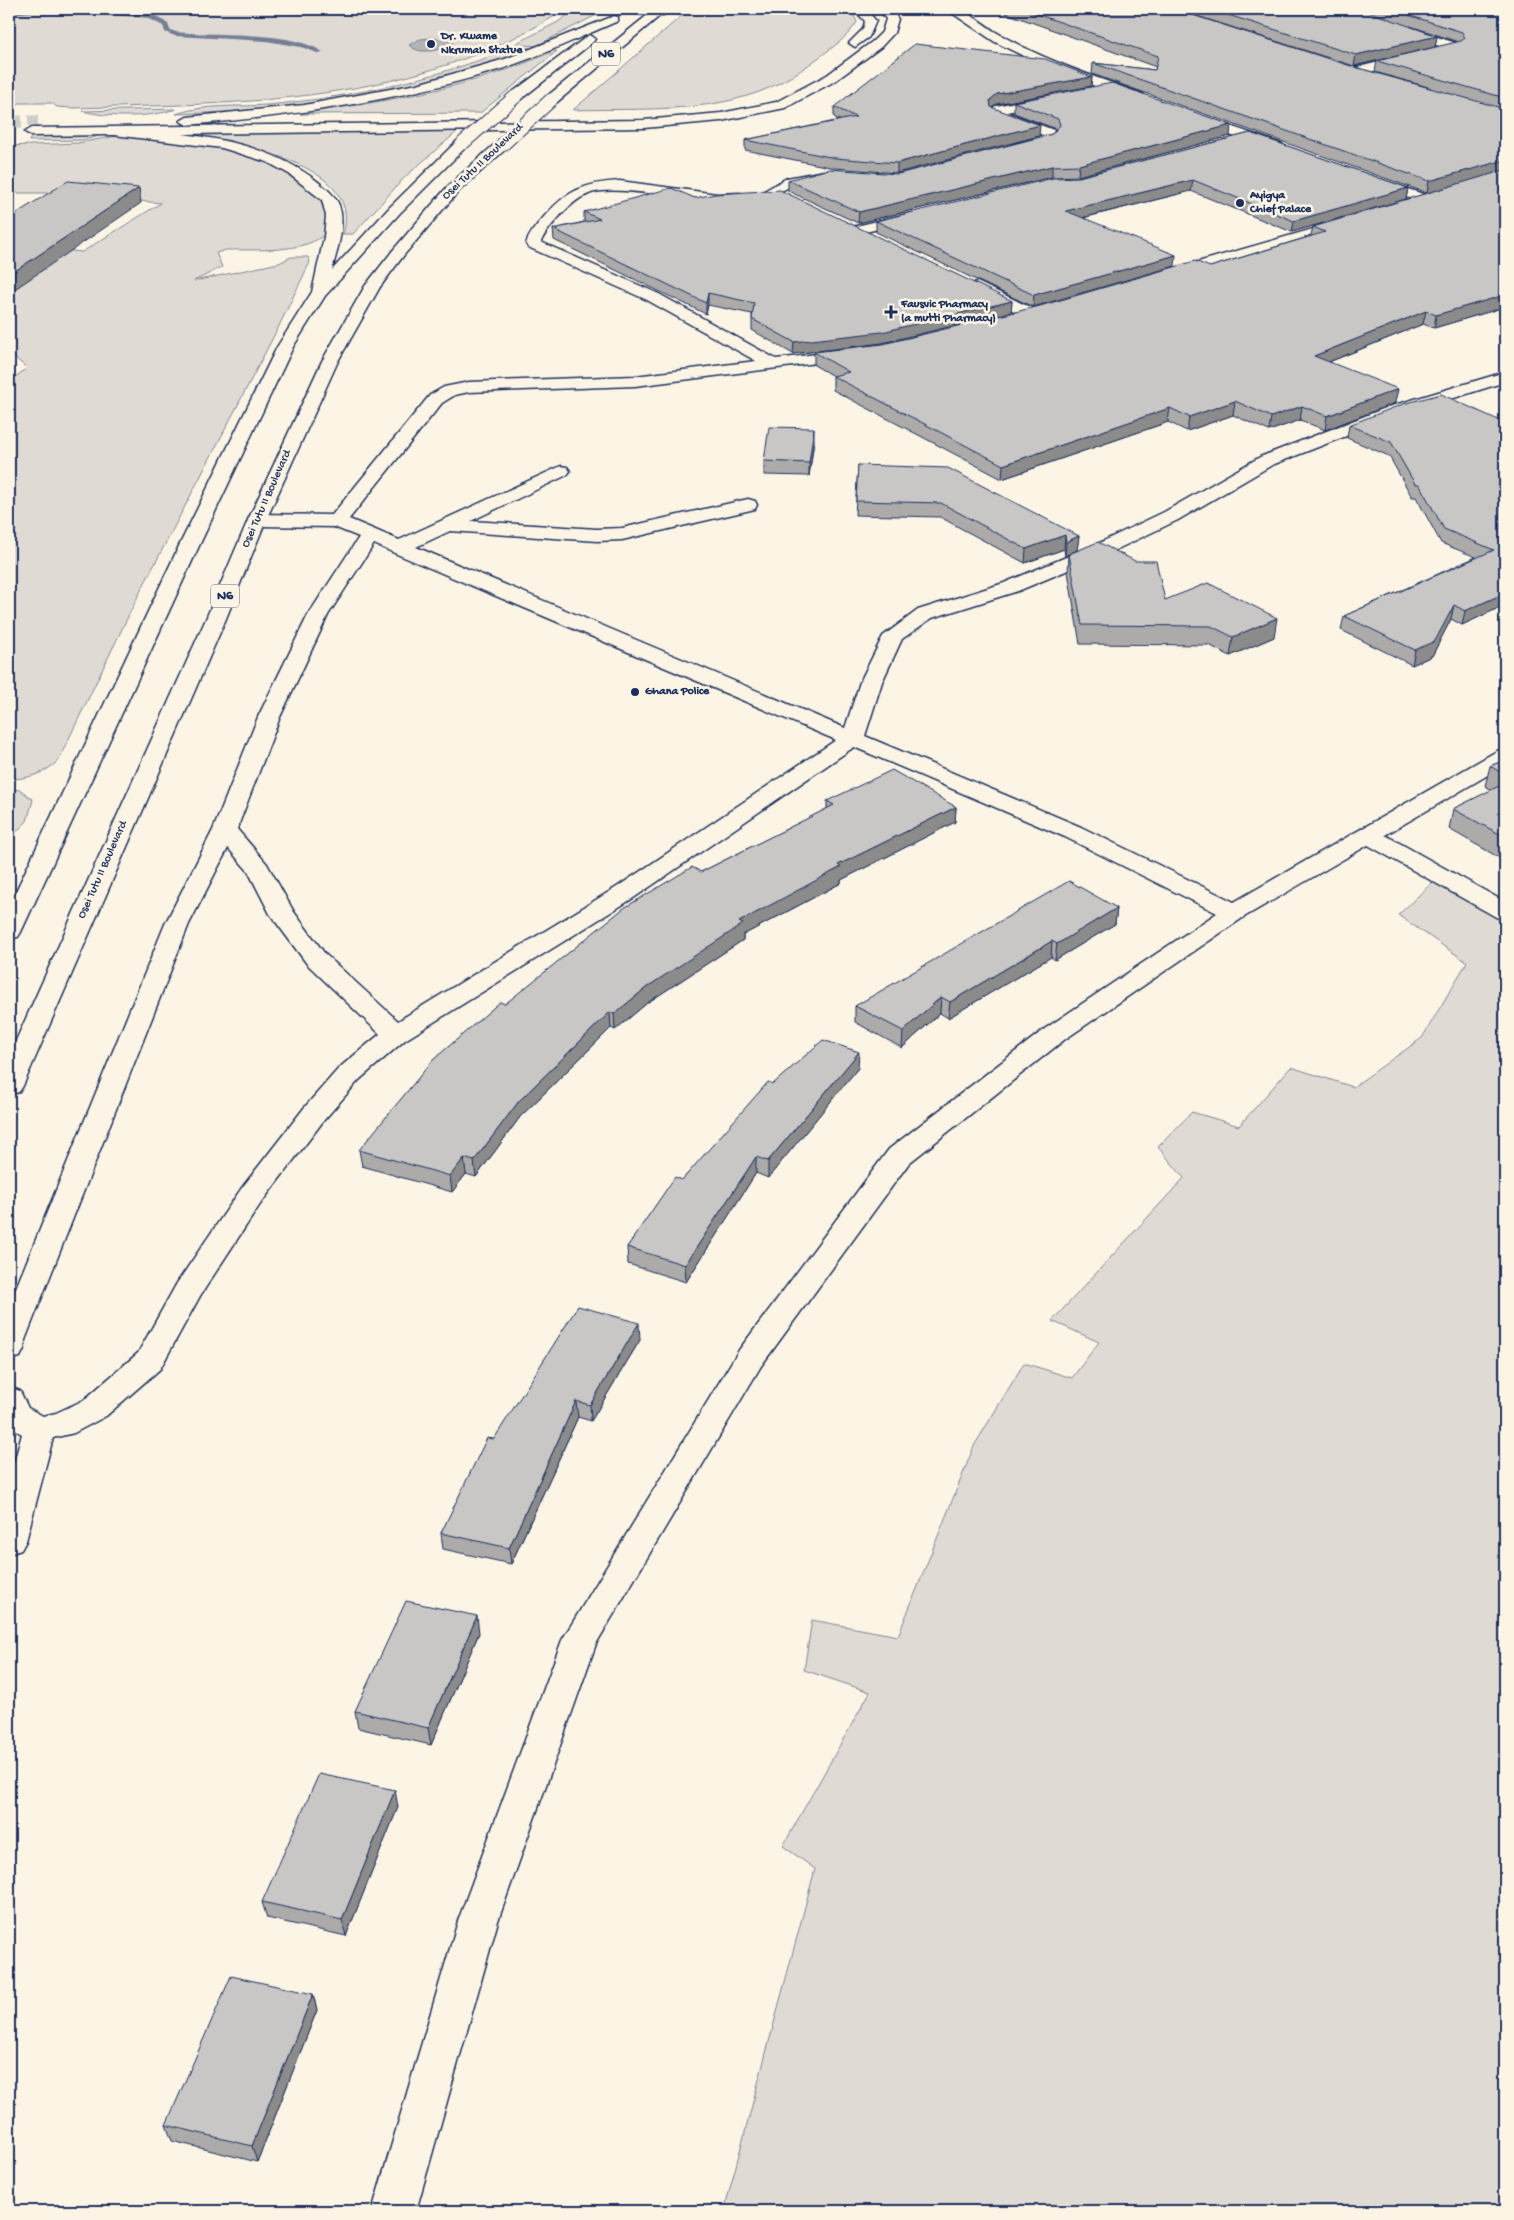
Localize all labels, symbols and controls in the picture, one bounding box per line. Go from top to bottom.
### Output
place label: Dr. Kwame Nkrumah Statue [440,30,523,58]
marker: Dr. Kwame Nkrumah Statue [425,38,437,50]
road number: N6 [592,42,620,66]
street label: Osei Tutu II Boulevard [440,120,527,203]
place label: Ayigya Chief Palace [1249,189,1312,217]
marker: Ayigya Chief Palace [1234,197,1246,209]
place label: Fausvic Pharmacy (a mutti Pharmacy) [900,298,996,326]
marker: Fausvic Pharmacy (a mutti Pharmacy) [885,306,897,318]
street label: Osei Tutu II Boulevard [239,447,295,550]
road number: N6 [211,584,239,608]
place label: Ghana Police [645,685,710,699]
marker: Ghana Police [629,686,641,698]
street label: Osei Tutu II Boulevard [75,818,131,921]

